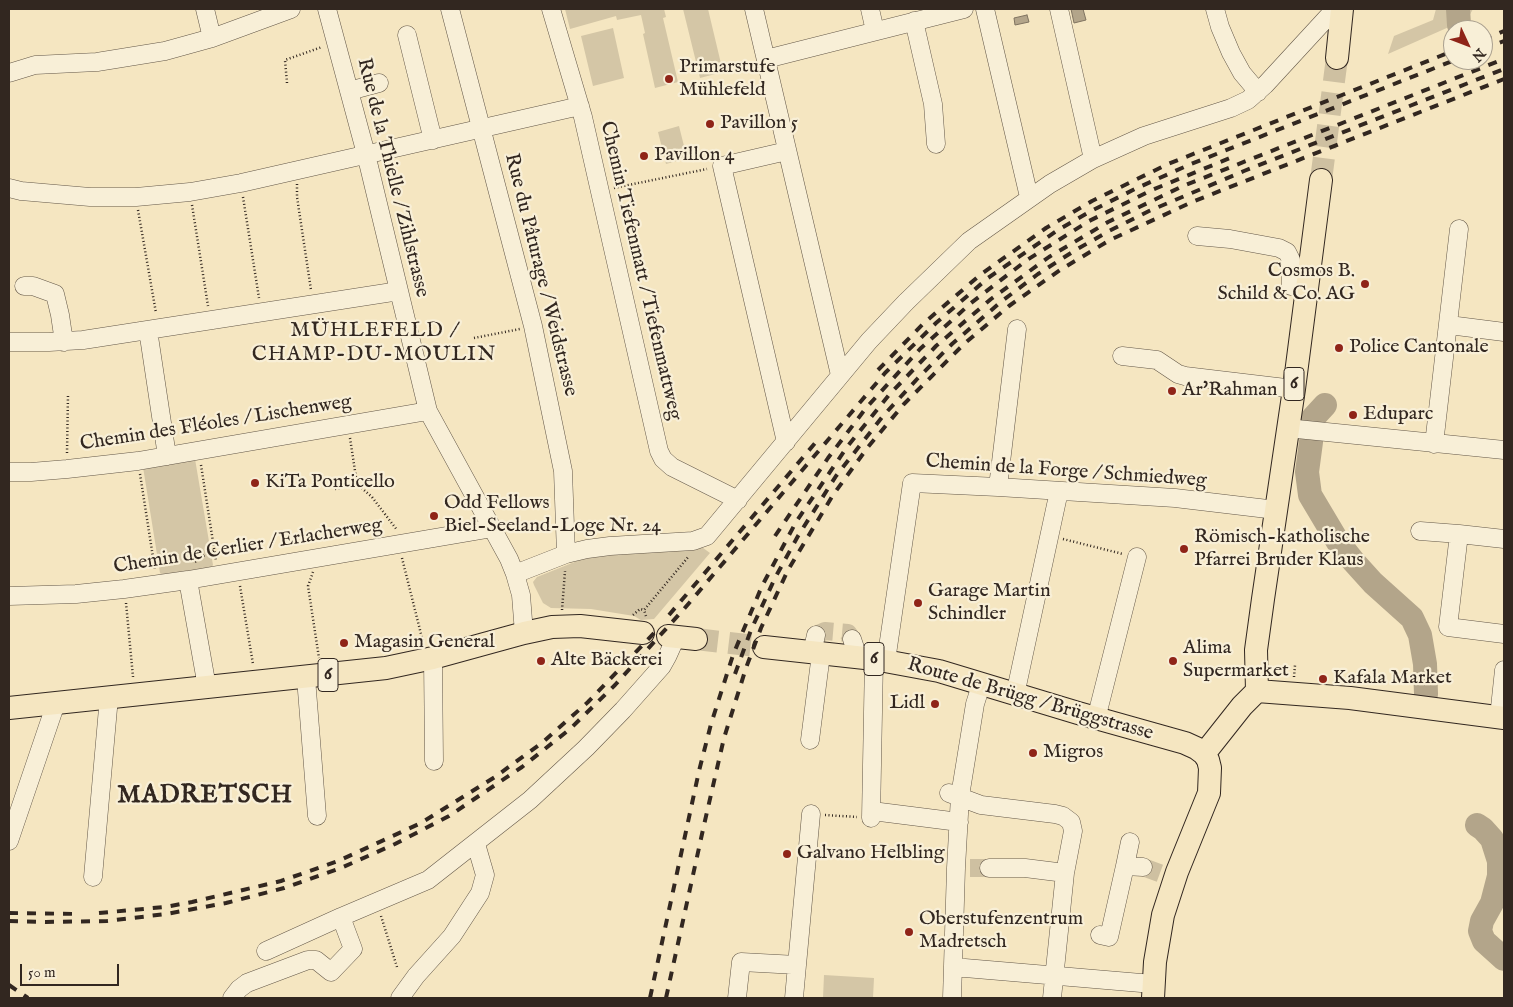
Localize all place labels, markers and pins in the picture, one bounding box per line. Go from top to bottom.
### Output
place label: Primarstufe Mühlefeld [679,56,775,103]
marker: Primarstufe Mühlefeld [663,73,675,85]
place label: Pavillon 5 [720,112,798,136]
marker: Pavillon 5 [704,118,716,130]
place label: Pavillon 4 [654,144,734,168]
marker: Pavillon 4 [638,150,650,162]
place label: Cosmos B. Schild & Co. AG [1217,260,1355,307]
marker: Cosmos B. Schild & Co. AG [1359,278,1371,290]
place label: Police Cantonale [1349,336,1489,360]
marker: Police Cantonale [1333,342,1345,354]
place label: Ar'Rahman [1182,379,1277,403]
marker: Ar'Rahman [1166,385,1178,397]
place label: Eduparc [1363,403,1433,427]
marker: Eduparc [1347,409,1359,421]
place label: KiTa Ponticello [265,471,395,495]
marker: KiTa Ponticello [249,477,261,489]
place label: Odd Fellows Biel-Seeland-Loge Nr. 24 [444,492,661,539]
marker: Odd Fellows Biel-Seeland-Loge Nr. 24 [428,510,440,522]
place label: Römisch-katholische Pfarrei Bruder Klaus [1194,526,1370,573]
marker: Römisch-katholische Pfarrei Bruder Klaus [1178,543,1190,555]
place label: Garage Martin Schindler [928,580,1051,627]
marker: Garage Martin Schindler [912,597,924,609]
place label: Magasin General [354,631,495,655]
marker: Magasin General [338,637,350,649]
place label: Alima Supermarket [1183,637,1289,684]
place label: Alte Bäckerei [551,649,662,673]
marker: Alte Bäckerei [535,655,547,667]
marker: Alima Supermarket [1167,655,1179,667]
place label: Kafala Market [1333,667,1452,691]
marker: Kafala Market [1317,673,1329,685]
place label: Lidl [889,692,925,716]
marker: Lidl [929,698,941,710]
place label: Migros [1043,741,1103,765]
marker: Migros [1027,747,1039,759]
place label: Galvano Helbling [797,842,945,866]
marker: Galvano Helbling [781,848,793,860]
place label: Oberstufenzentrum Madretsch [919,908,1083,955]
marker: Oberstufenzentrum Madretsch [903,926,915,938]

